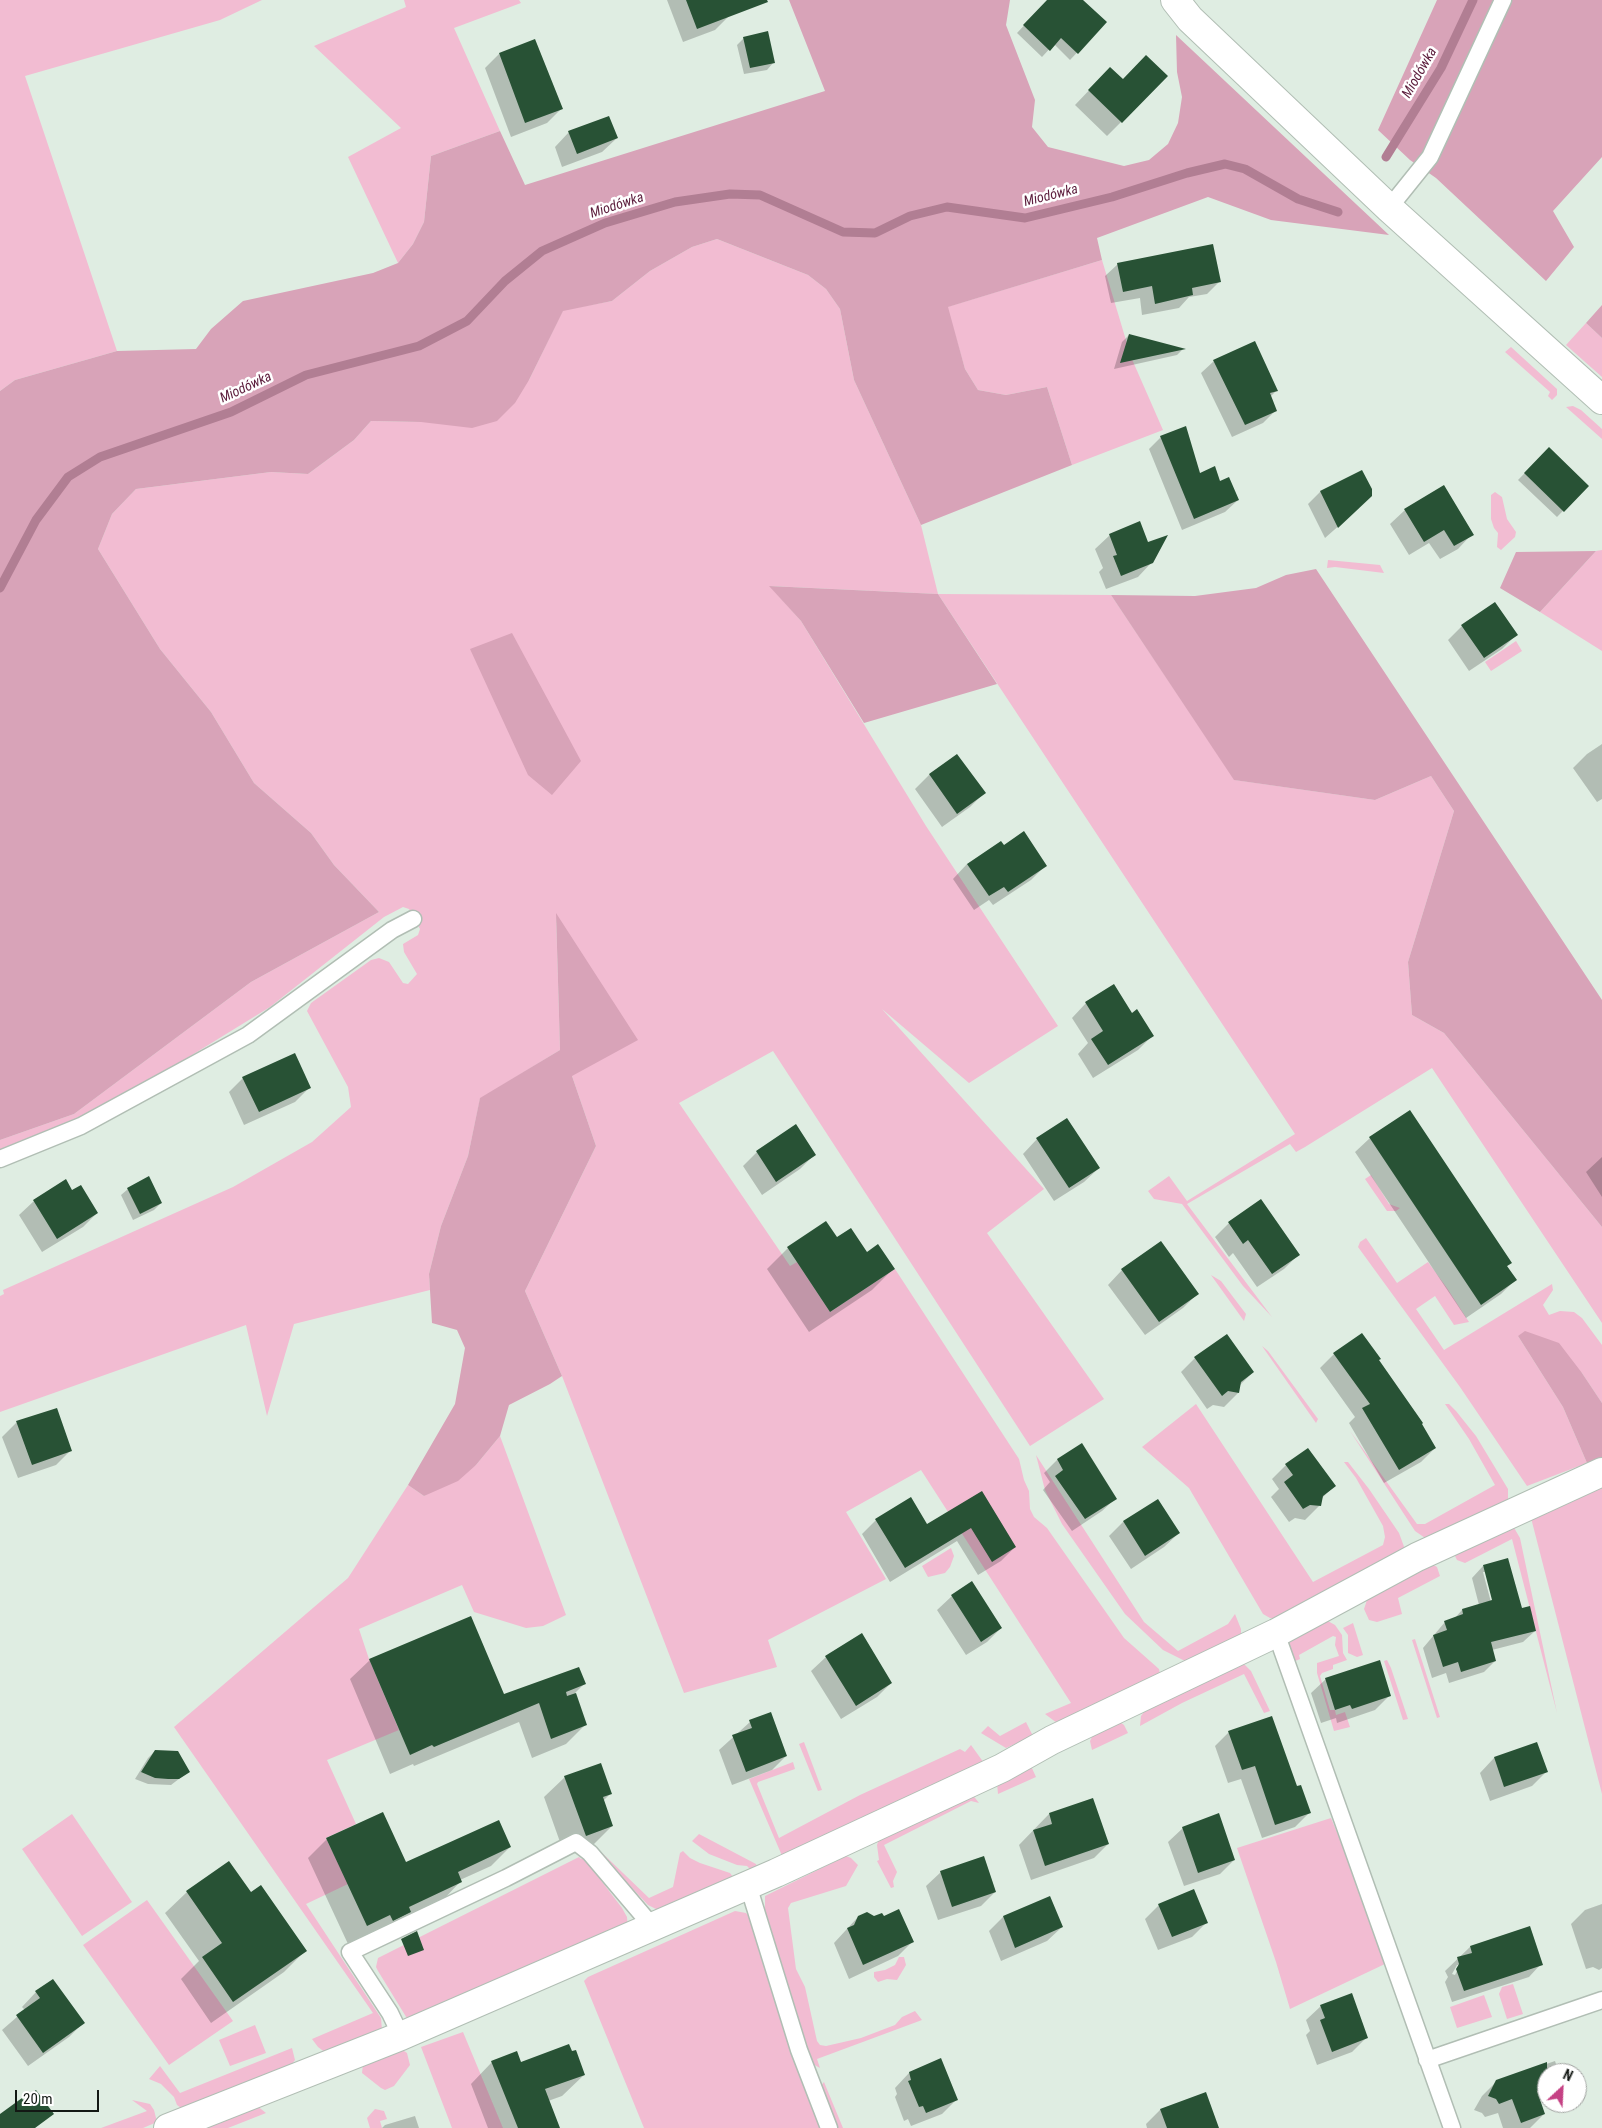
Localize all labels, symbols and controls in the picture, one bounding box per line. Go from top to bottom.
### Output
water label: Miodówka [1399,45,1441,101]
water label: Miodówka [1022,181,1080,211]
water label: Miodówka [588,189,646,223]
water label: Miodówka [217,369,275,407]
north arrow [1537,2063,1587,2113]
text: N [1561,2066,1575,2084]
scale bar [18,2080,101,2112]
text: 20 m [23,2090,53,2108]

